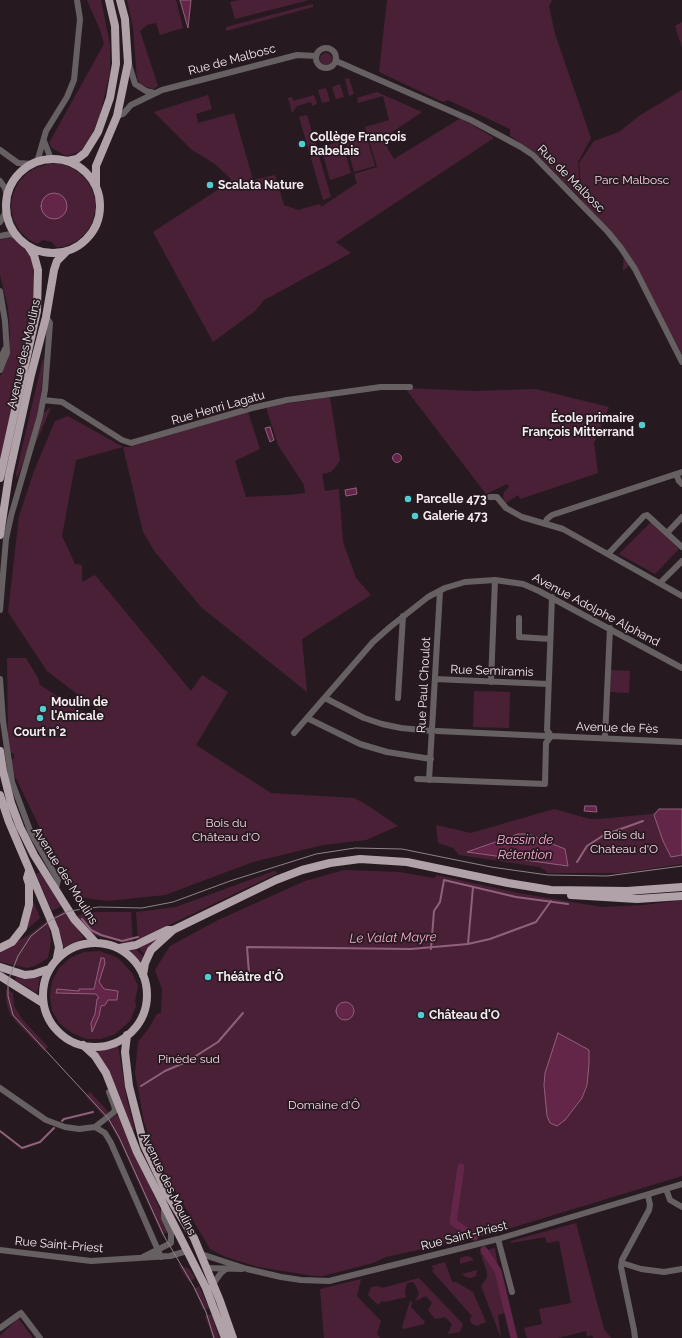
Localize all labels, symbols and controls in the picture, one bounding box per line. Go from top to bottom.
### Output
street label: Rue de Malbosc [187,41,277,79]
place label: Collège François Rabelais [310,130,406,158]
marker: Collège François Rabelais [297,139,307,149]
street label: Rue de Malbosc [534,142,608,216]
park label: Parc Malbosc [595,173,669,187]
place label: Scalata Nature [218,178,304,192]
marker: Scalata Nature [205,180,215,190]
street label: Avenue des Moulins [4,298,44,410]
street label: Rue Henri Lagatu [170,388,266,428]
place label: École primaire François Mitterrand [522,411,634,439]
marker: École primaire François Mitterrand [637,420,647,430]
place label: Parcelle 473 [416,492,487,506]
marker: Parcelle 473 [403,494,413,504]
place label: Galerie 473 [423,509,488,523]
marker: Galerie 473 [410,511,420,521]
street label: Avenue Adolphe Alphand [530,570,662,650]
street label: Rue Paul Choulot [414,637,434,733]
street label: Rue Semiramis [450,662,534,680]
place label: Moulin de l'Amicale [51,695,108,723]
marker: Moulin de l'Amicale [38,704,48,714]
marker: Court n°2 [35,713,45,723]
street label: Avenue de Fès [576,719,658,737]
place label: Court n°2 [14,725,66,739]
park label: Bois du Château d'O [192,816,260,844]
street label: Avenue des Moulins [29,825,101,927]
park label: Bois du Chateau d'O [590,828,658,856]
water label: Bassin de Rétention [497,832,553,863]
water label: Le Valat Mayre [349,929,437,947]
place label: Théâtre d'Ô [216,970,284,984]
marker: Théâtre d'Ô [203,972,213,982]
place label: Château d'O [429,1008,500,1022]
marker: Château d'O [416,1010,426,1020]
park label: Pinède sud [158,1052,220,1066]
park label: Domaine d'Ô [288,1098,360,1112]
street label: Avenue des Moulins [137,1131,199,1237]
street label: Rue Saint-Priest [419,1218,509,1254]
street label: Rue Saint-Priest [14,1234,104,1256]

